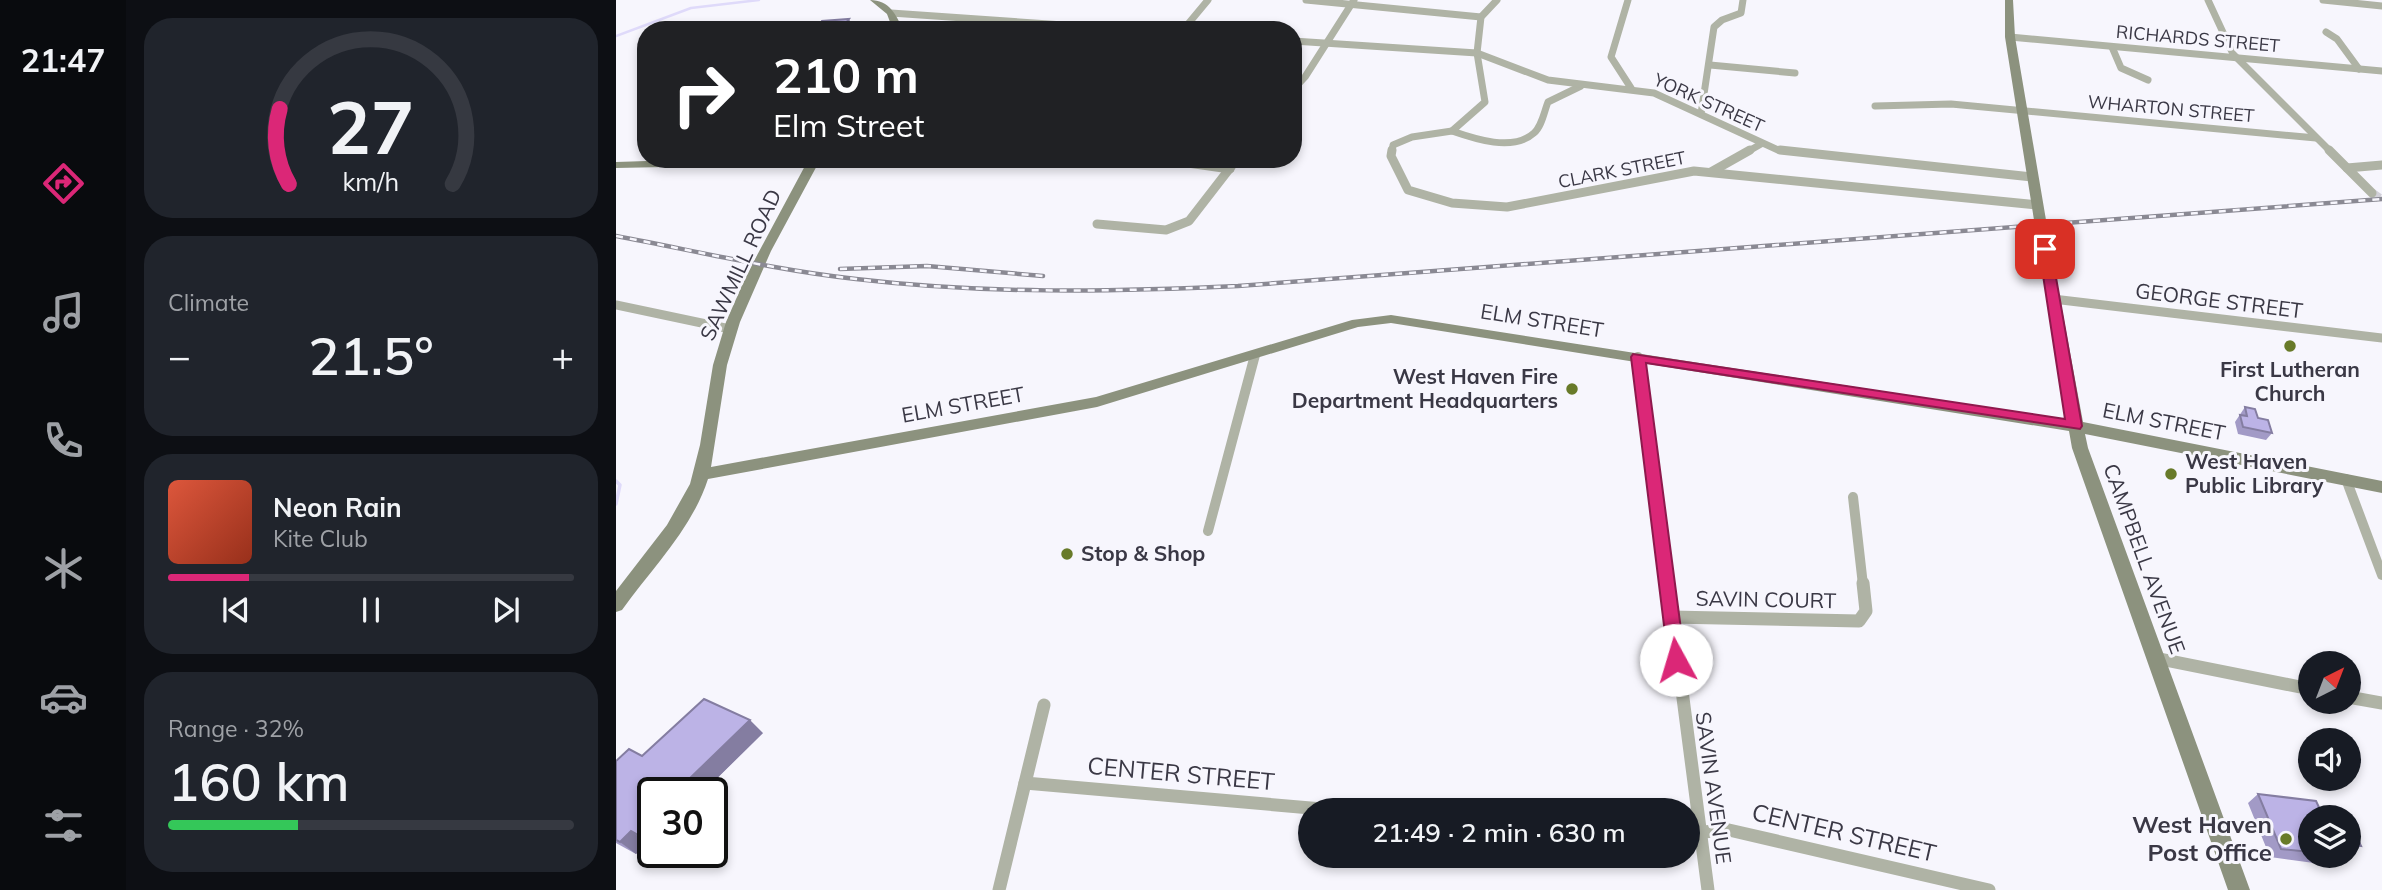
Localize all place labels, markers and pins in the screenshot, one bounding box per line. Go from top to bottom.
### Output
pin [2015,219,2075,279]
marker: First Lutheran Church [2282,338,2298,354]
place label: First Lutheran Church [2220,356,2360,406]
place label: West Haven Fire Department Headquarters [1292,363,1558,413]
marker: West Haven Fire Department Headquarters [1564,381,1580,397]
place label: West Haven Public Library [2185,448,2324,498]
marker: West Haven Public Library [2163,466,2179,482]
place label: Stop & Shop [1081,540,1205,566]
marker: Stop & Shop [1059,546,1075,562]
place label: West Haven Post Office [2132,809,2272,867]
marker: West Haven Post Office [2278,831,2294,847]

